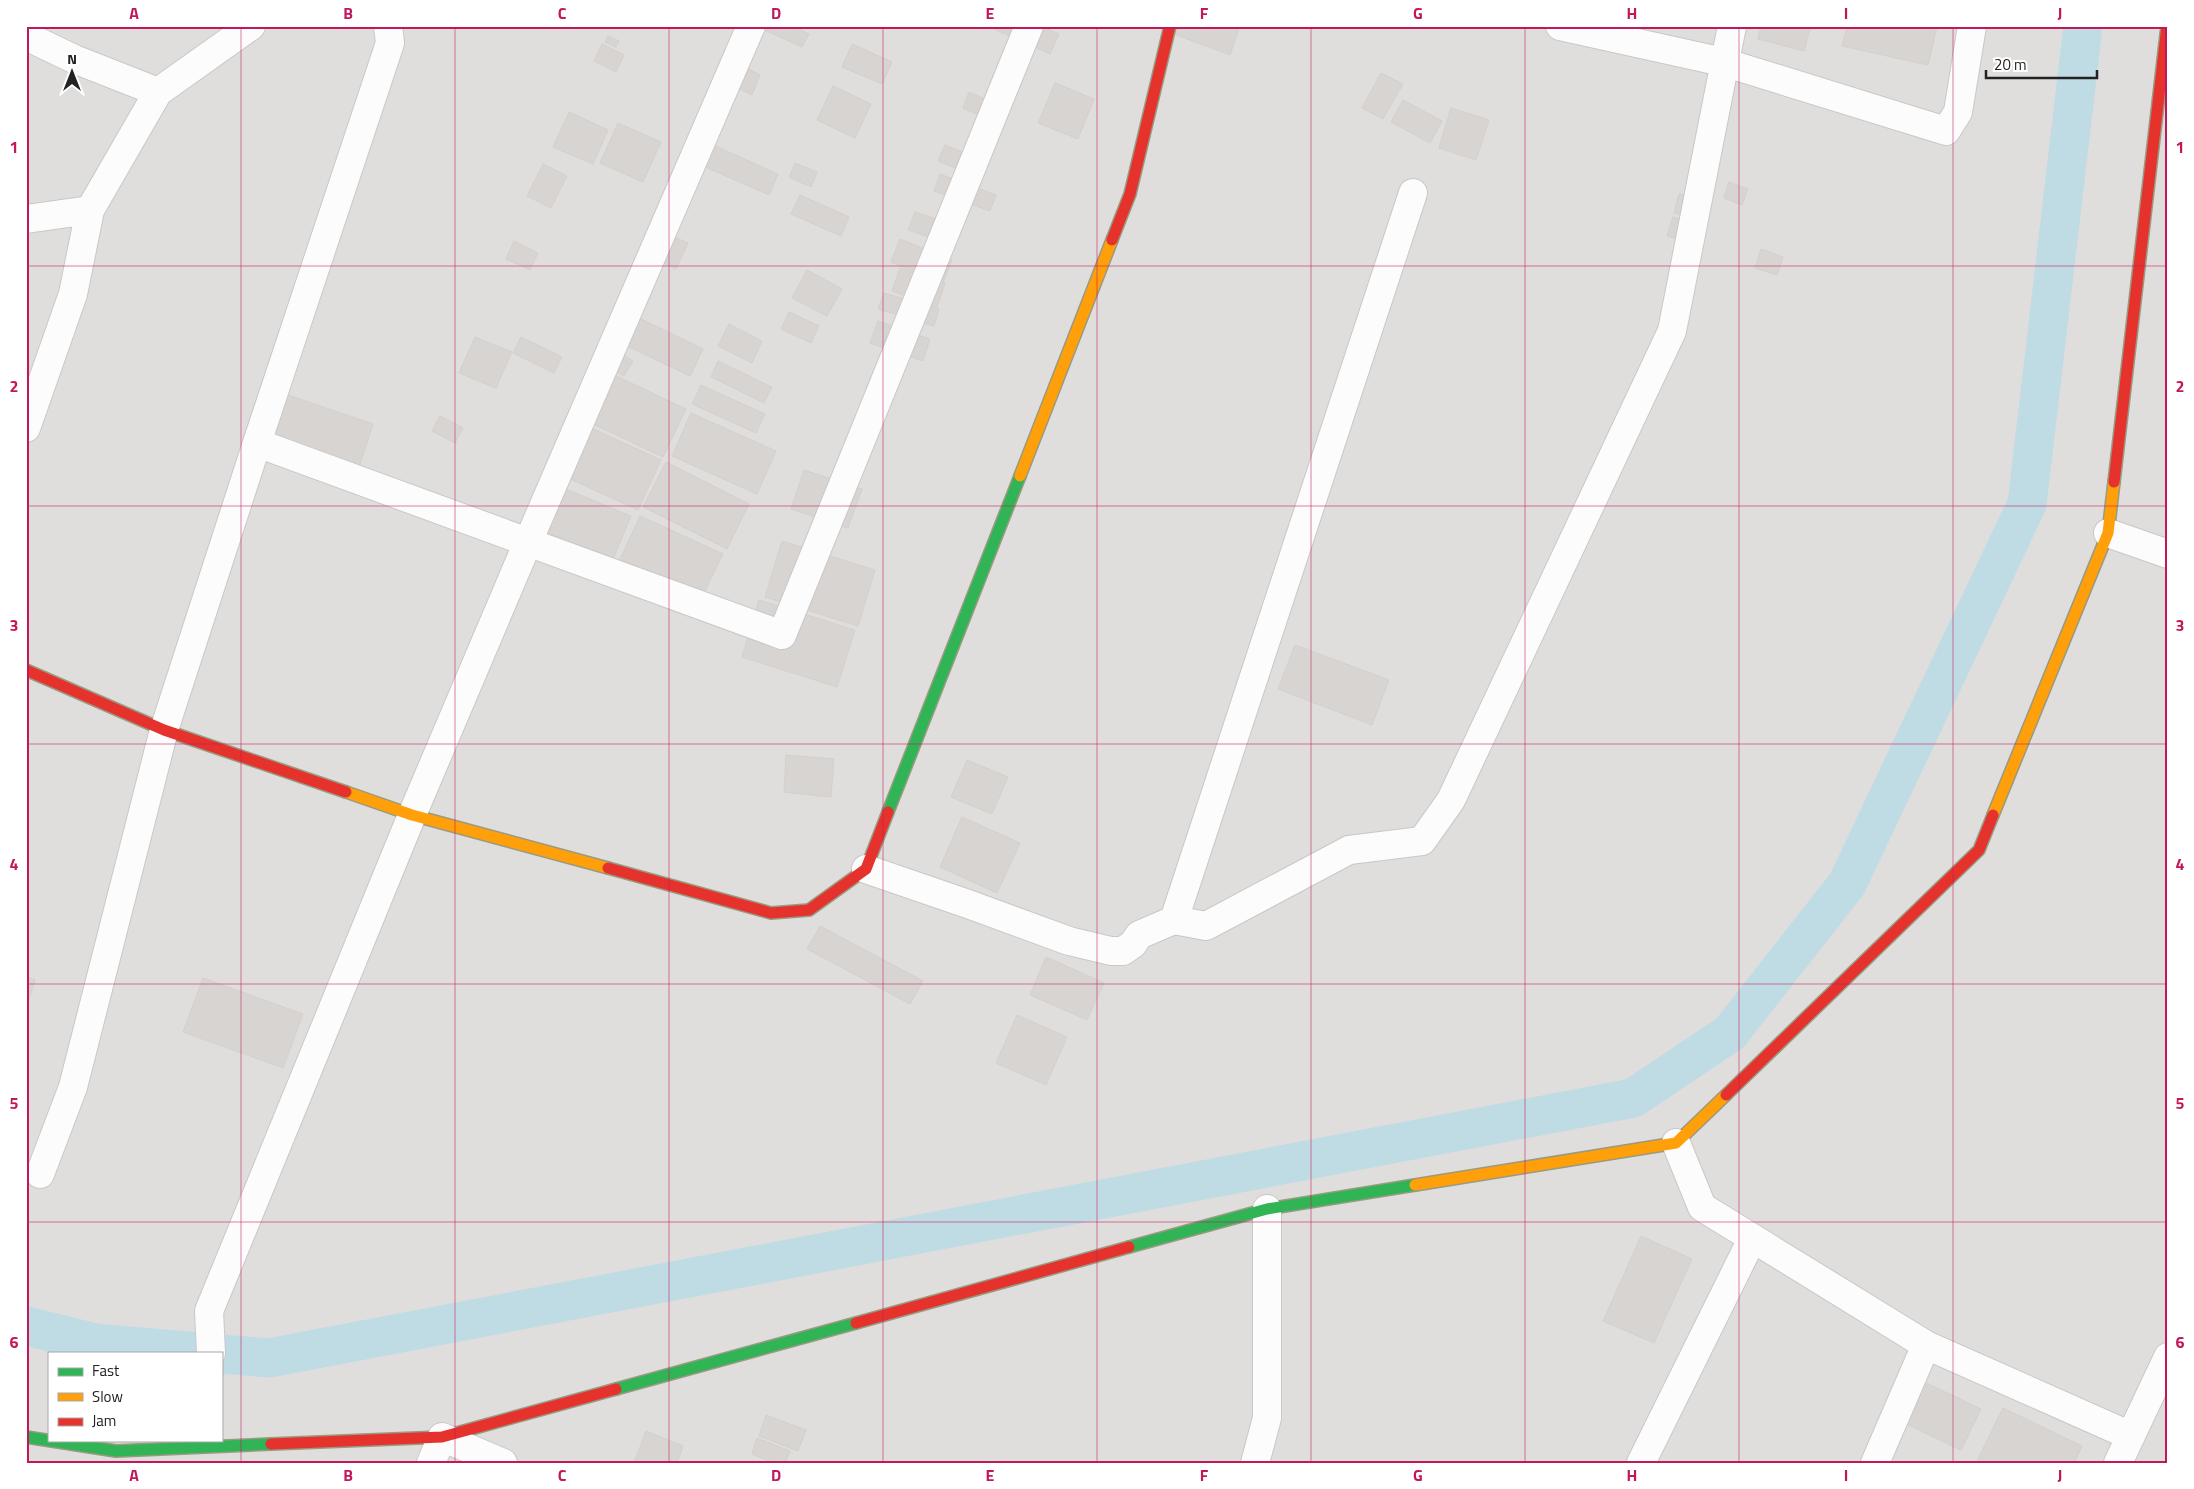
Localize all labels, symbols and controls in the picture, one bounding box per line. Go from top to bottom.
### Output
text: A [129,1,139,25]
text: B [343,1,353,25]
text: C [558,1,567,25]
text: D [771,1,781,25]
text: E [986,1,995,25]
text: F [1200,1,1209,25]
text: G [1413,1,1423,25]
text: H [1627,1,1637,25]
text: I [1844,1,1848,25]
text: J [2058,1,2062,25]
north arrow [48,48,98,98]
text: N [67,48,77,69]
scale bar [1986,48,2098,80]
text: 20 m [1994,53,2027,76]
text: 1 [10,135,18,159]
text: 1 [2176,135,2184,159]
text: 2 [10,374,18,398]
text: 2 [2176,374,2184,398]
text: 3 [10,613,18,637]
text: 3 [2176,613,2184,637]
text: 4 [10,852,19,876]
text: 4 [2176,852,2185,876]
text: 5 [10,1091,19,1115]
text: 5 [2176,1091,2185,1115]
text: 6 [10,1330,19,1354]
text: 6 [2176,1330,2185,1354]
legend [48,1352,222,1442]
text: Fast [92,1359,120,1382]
text: Slow [92,1385,123,1408]
text: Jam [92,1409,116,1432]
text: A [129,1463,139,1487]
text: B [343,1463,353,1487]
text: C [558,1463,567,1487]
text: D [771,1463,781,1487]
text: E [986,1463,995,1487]
text: F [1200,1463,1209,1487]
text: G [1413,1463,1423,1487]
text: H [1627,1463,1637,1487]
text: I [1844,1463,1848,1487]
text: J [2058,1463,2062,1487]

